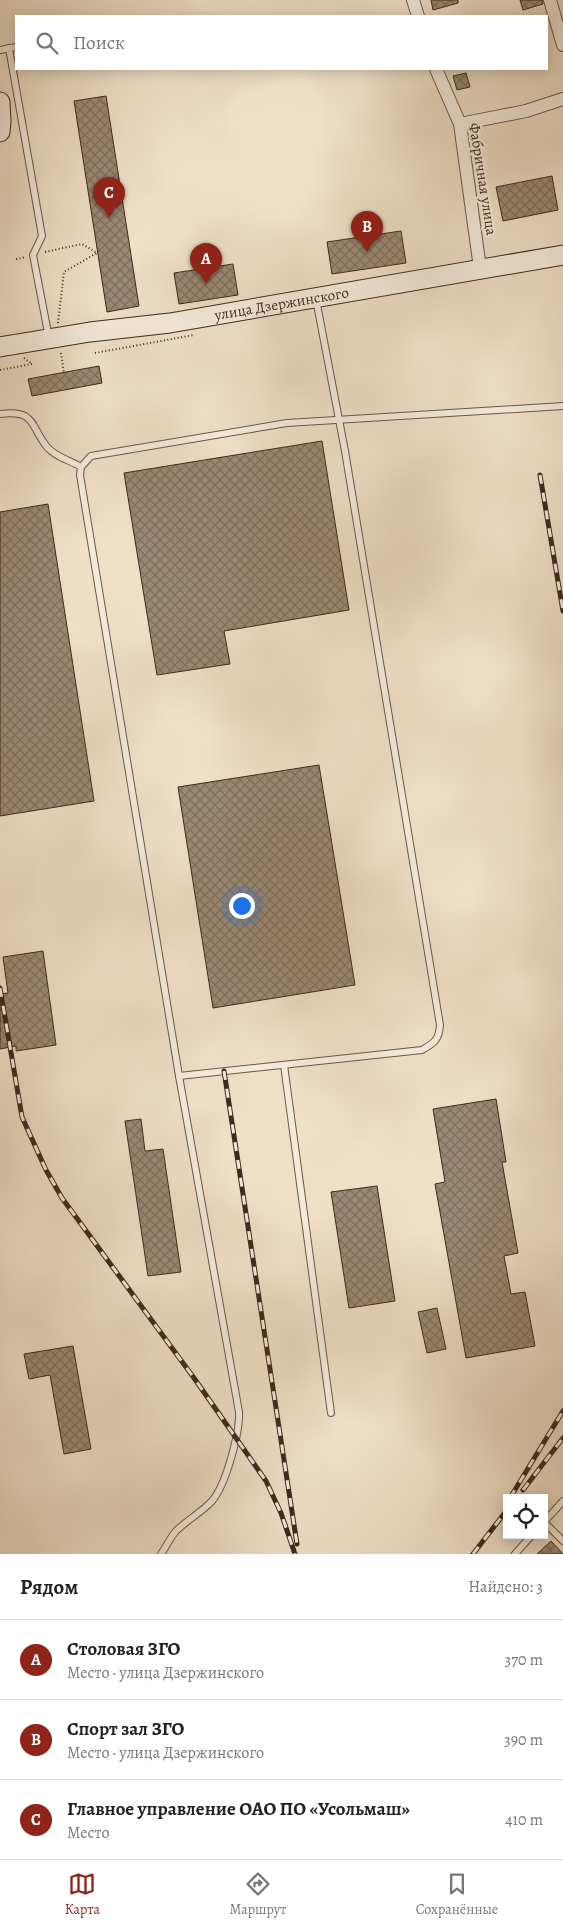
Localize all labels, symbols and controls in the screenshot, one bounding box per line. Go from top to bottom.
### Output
search box [15,15,548,70]
icon: search [33,29,61,57]
text: Поиск [73,30,125,56]
street label: Фабричная улица [464,121,502,237]
pin: C [93,177,125,218]
pin: B [351,211,383,252]
pin: A [190,243,222,284]
street label: улица Дзержинского [212,282,350,325]
your location [229,893,255,919]
map controls [503,1494,548,1539]
button: locate [503,1494,548,1539]
text: Рядом [20,1573,78,1601]
text: Найдено: 3 [468,1576,543,1598]
text: Столовая ЗГО [67,1636,180,1662]
text: A [31,1649,41,1671]
text: 370 m [505,1649,543,1671]
text: Место · улица Дзержинского [67,1662,264,1684]
text: Спорт зал ЗГО [67,1716,184,1742]
text: B [31,1729,41,1751]
text: 390 m [504,1729,543,1751]
text: Место · улица Дзержинского [67,1742,264,1764]
text: Главное управление ОАО ПО «Усольмаш» [67,1796,410,1822]
text: C [31,1809,41,1831]
text: 410 m [505,1809,543,1831]
text: Место [67,1822,110,1844]
tab: Карта [65,1870,100,1919]
tab: Маршрут [230,1870,286,1919]
tab: Сохранённые [416,1870,498,1919]

